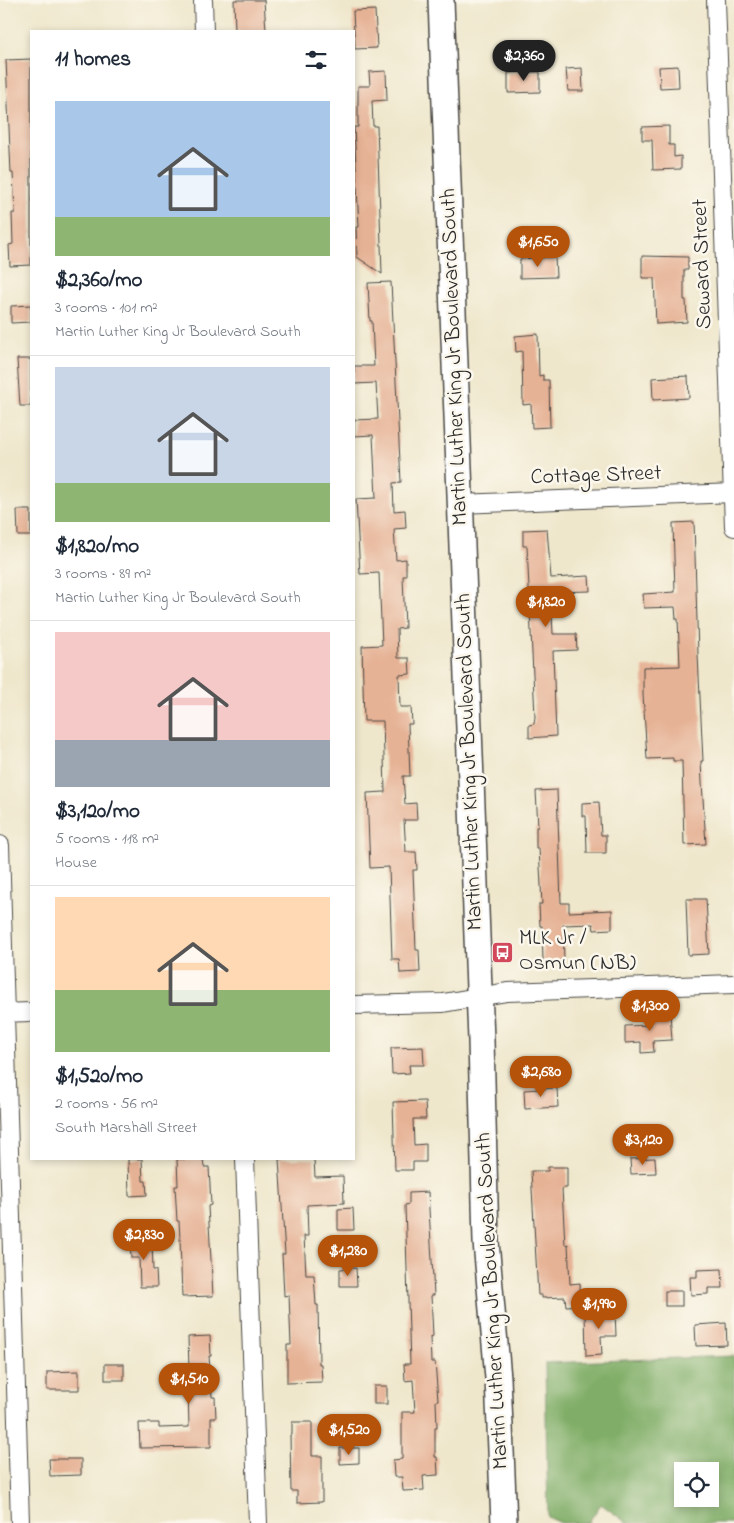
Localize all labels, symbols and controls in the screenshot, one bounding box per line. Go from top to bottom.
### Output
pin: $2,360 [483,39,565,82]
text: $2,360 [504,44,544,68]
text: 11 homes [55,45,131,75]
icon: filters [302,46,330,74]
icon: home [148,134,238,224]
street label: Martin Luther King Jr Boulevard South [433,188,478,526]
street label: Seward Street [685,198,721,330]
pin: $1,650 [497,226,579,268]
text: $1,650 [518,230,558,254]
text: $2,360/mo [55,266,142,296]
text: 3 rooms · 101 m² [55,296,157,320]
text: Martin Luther King Jr Boulevard South [55,320,301,344]
icon: home [148,399,238,489]
street label: Cottage Street [530,458,663,495]
text: $1,820/mo [55,532,139,562]
text: 3 rooms · 89 m² [55,562,151,586]
text: Martin Luther King Jr Boulevard South [55,586,301,610]
pin: $1,820 [505,586,587,628]
text: $1,820 [527,590,565,614]
street label: Martin Luther King Jr Boulevard South [448,593,493,931]
icon: home [148,664,238,754]
text: $3,120/mo [55,797,140,827]
text: 5 rooms · 118 m² [55,827,159,851]
text: House [55,851,97,875]
place label: MLK Jr / Osmun (NB) [519,923,636,980]
icon: home [148,929,238,1019]
bus stop icon: MLK Jr / Osmun (NB) [491,940,515,964]
pin: $1,300 [609,990,691,1032]
text: $1,300 [631,994,669,1018]
pin: $2,680 [500,1056,582,1098]
text: $2,680 [521,1060,561,1084]
text: $1,520/mo [55,1062,143,1092]
text: 2 rooms · 56 m² [55,1092,158,1116]
text: South Marshall Street [55,1116,197,1140]
pin: $3,120 [602,1124,684,1166]
text: $3,120 [624,1128,663,1152]
street label: Martin Luther King Jr Boulevard South [468,1132,519,1470]
pin: $2,830 [103,1218,185,1261]
text: $2,830 [124,1223,164,1247]
pin: $1,280 [307,1234,389,1277]
text: $1,280 [329,1239,367,1263]
pin: $1,990 [558,1288,640,1330]
text: $1,990 [582,1292,616,1316]
pin: $1,510 [148,1362,230,1405]
text: $1,510 [170,1367,208,1391]
pin: $1,520 [308,1414,390,1456]
text: $1,520 [328,1418,370,1442]
map controls [674,1462,719,1507]
button: locate [674,1462,719,1507]

